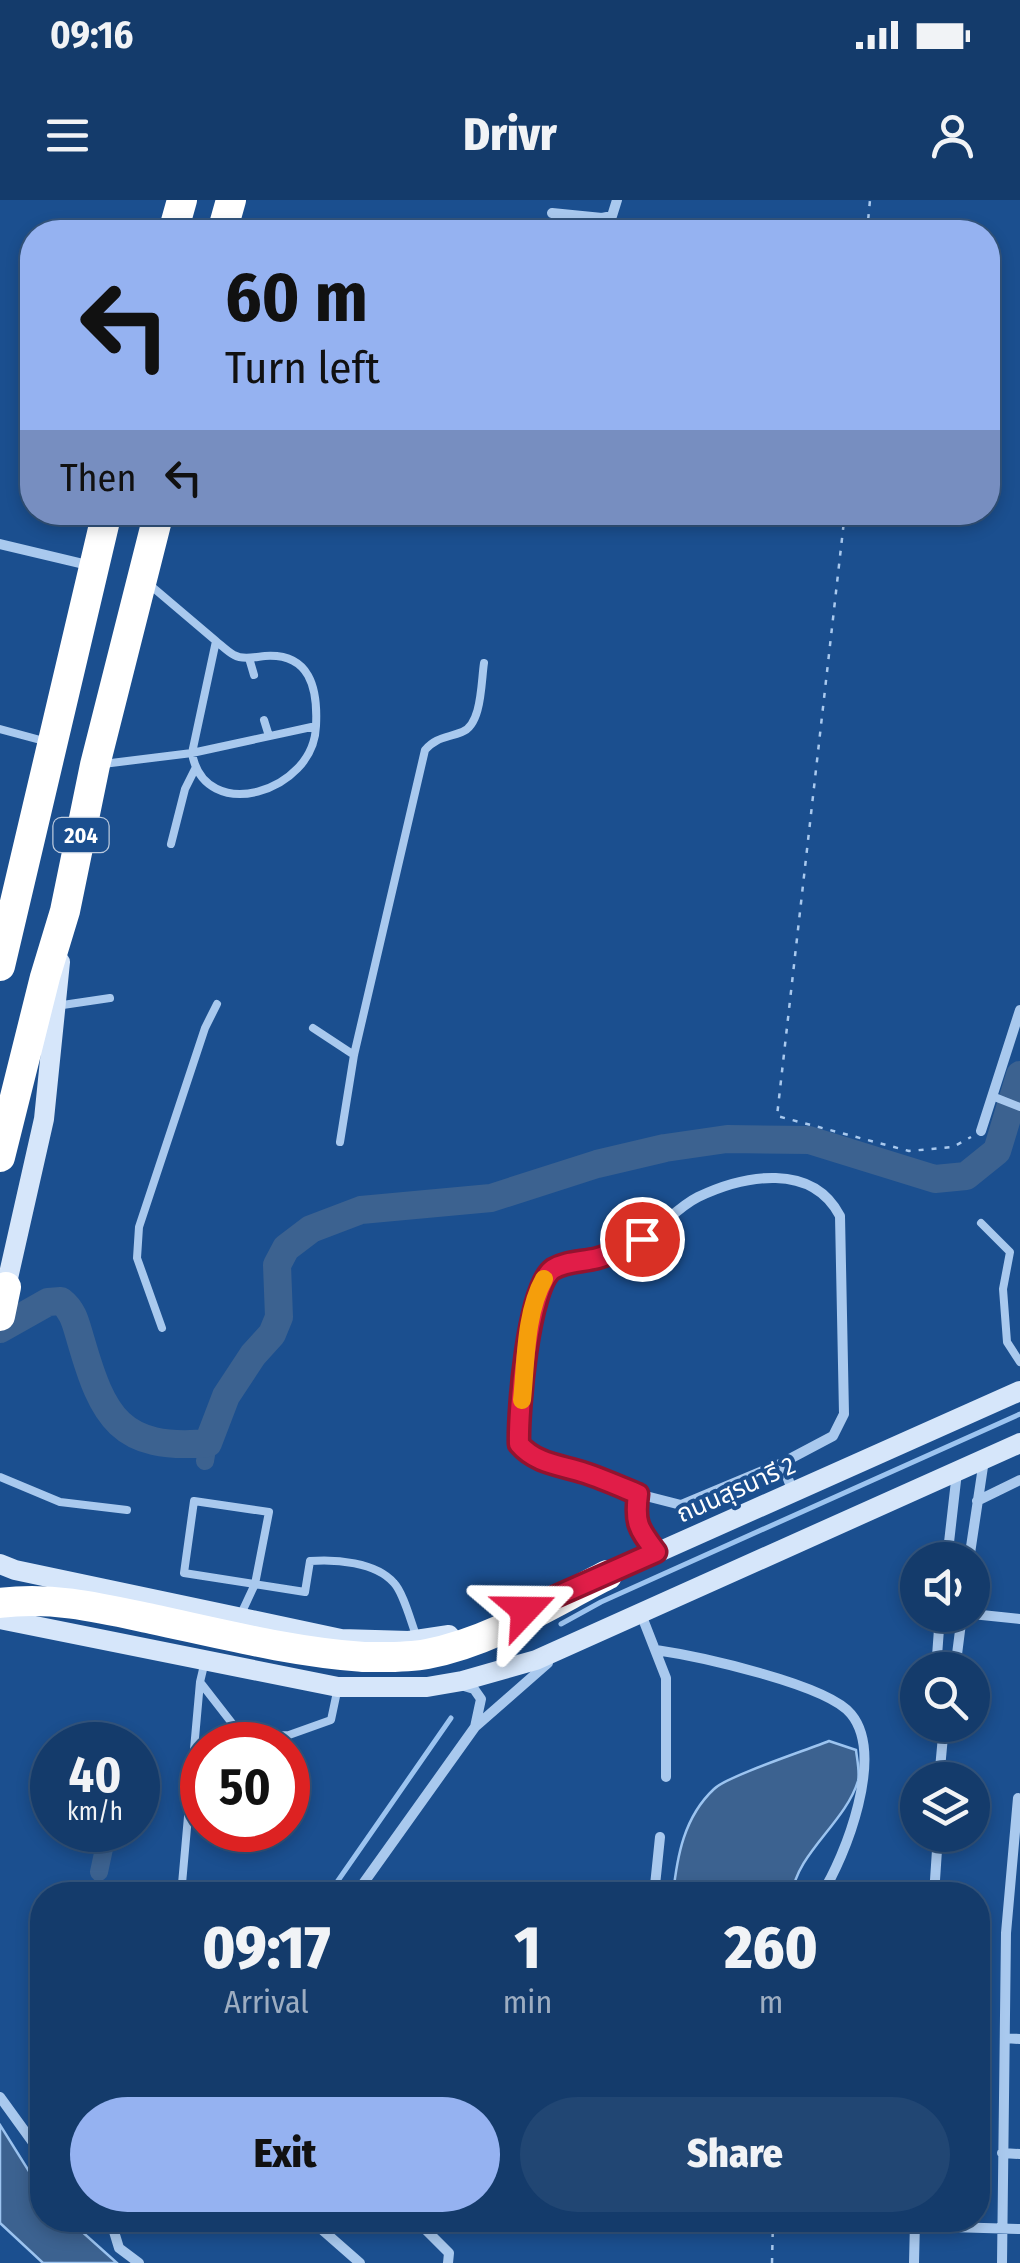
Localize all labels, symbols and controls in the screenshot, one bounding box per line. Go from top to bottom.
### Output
text: 09:16 [50,12,133,58]
icon: menu [40,108,95,163]
text: Drivr [463,108,557,162]
icon: person [925,108,980,163]
text: 60 m [225,256,368,340]
icon: left [60,260,190,390]
text: Turn left [225,341,380,395]
icon: left [156,450,211,505]
text: Then [60,455,136,501]
road number: 204 [54,818,108,852]
pin [600,1197,685,1282]
icon: arrive [615,1212,670,1267]
street label: ถนนสุรนารี 2 [672,1451,800,1529]
map controls [900,1542,990,1852]
button: sound [900,1542,990,1632]
position arrow [473,1558,577,1662]
button: search [900,1652,990,1742]
speed limit sign: 50 [180,1722,310,1852]
text: 40 [68,1745,121,1805]
button: layers [900,1762,990,1852]
text: km/h [67,1797,123,1827]
text: 09:17 [202,1912,331,1984]
text: 1 [515,1912,540,1984]
text: 260 [724,1912,818,1984]
text: Arrival [224,1983,309,2021]
text: min [503,1983,552,2021]
text: m [759,1983,783,2021]
button: Exit [70,2097,500,2212]
button: Share [520,2097,950,2212]

